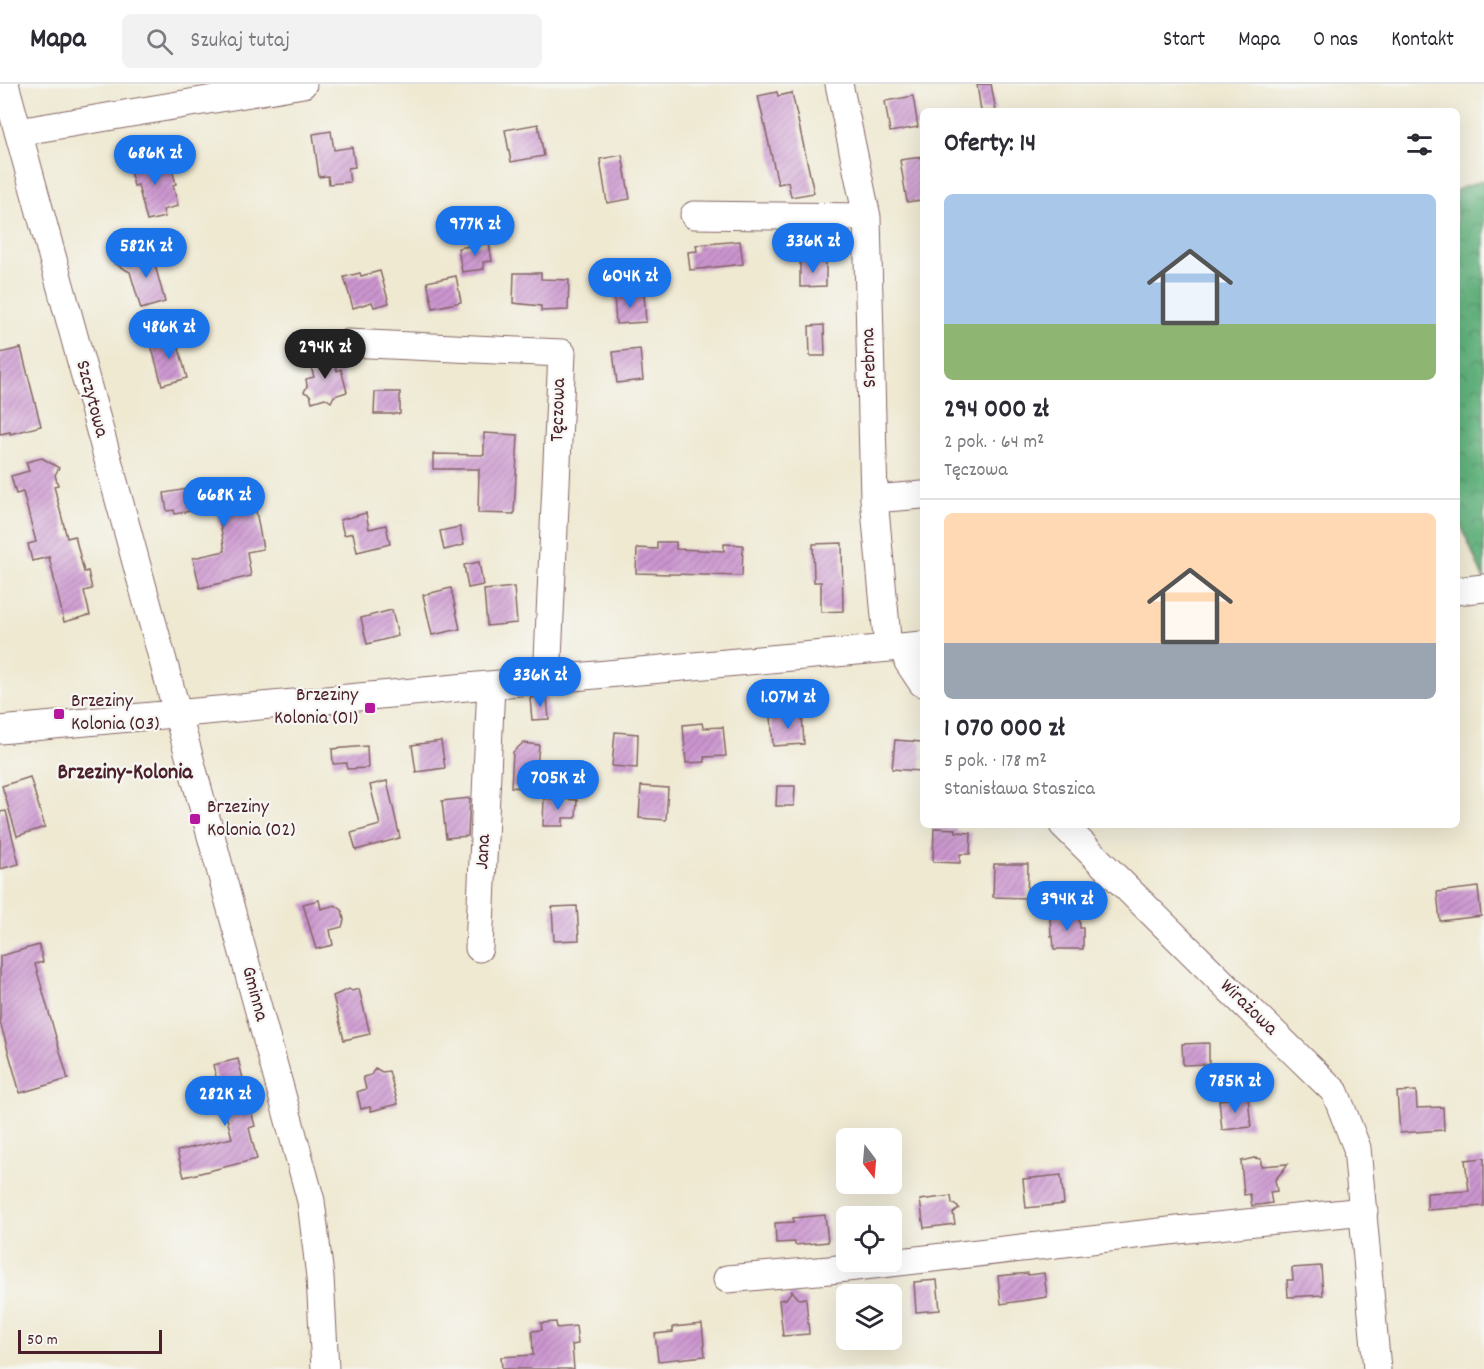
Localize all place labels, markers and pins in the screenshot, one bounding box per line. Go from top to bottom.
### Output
pin: 686K zł [100,135,210,186]
pin: 977K zł [420,206,530,257]
pin: 336K zł [758,223,868,274]
pin: 582K zł [91,228,201,279]
pin: 604K zł [575,258,685,309]
pin: 486K zł [114,309,224,360]
pin: 294K zł [270,329,380,380]
pin: 668K zł [169,477,279,528]
pin: 336K zł [485,657,595,708]
pin: 1.07M zł [726,679,850,730]
place label: Brzeziny Kolonia (01) [274,682,359,733]
place label: Brzeziny Kolonia (03) [71,688,159,739]
marker: Brzeziny Kolonia (01) [363,701,377,715]
marker: Brzeziny Kolonia (03) [52,707,66,721]
pin: 705K zł [503,760,613,811]
place label: Brzeziny Kolonia (02) [207,794,295,845]
marker: Brzeziny Kolonia (02) [188,812,202,826]
pin: 394K zł [1012,881,1122,932]
pin: 785K zł [1180,1063,1290,1114]
pin: 282K zł [170,1076,280,1127]

